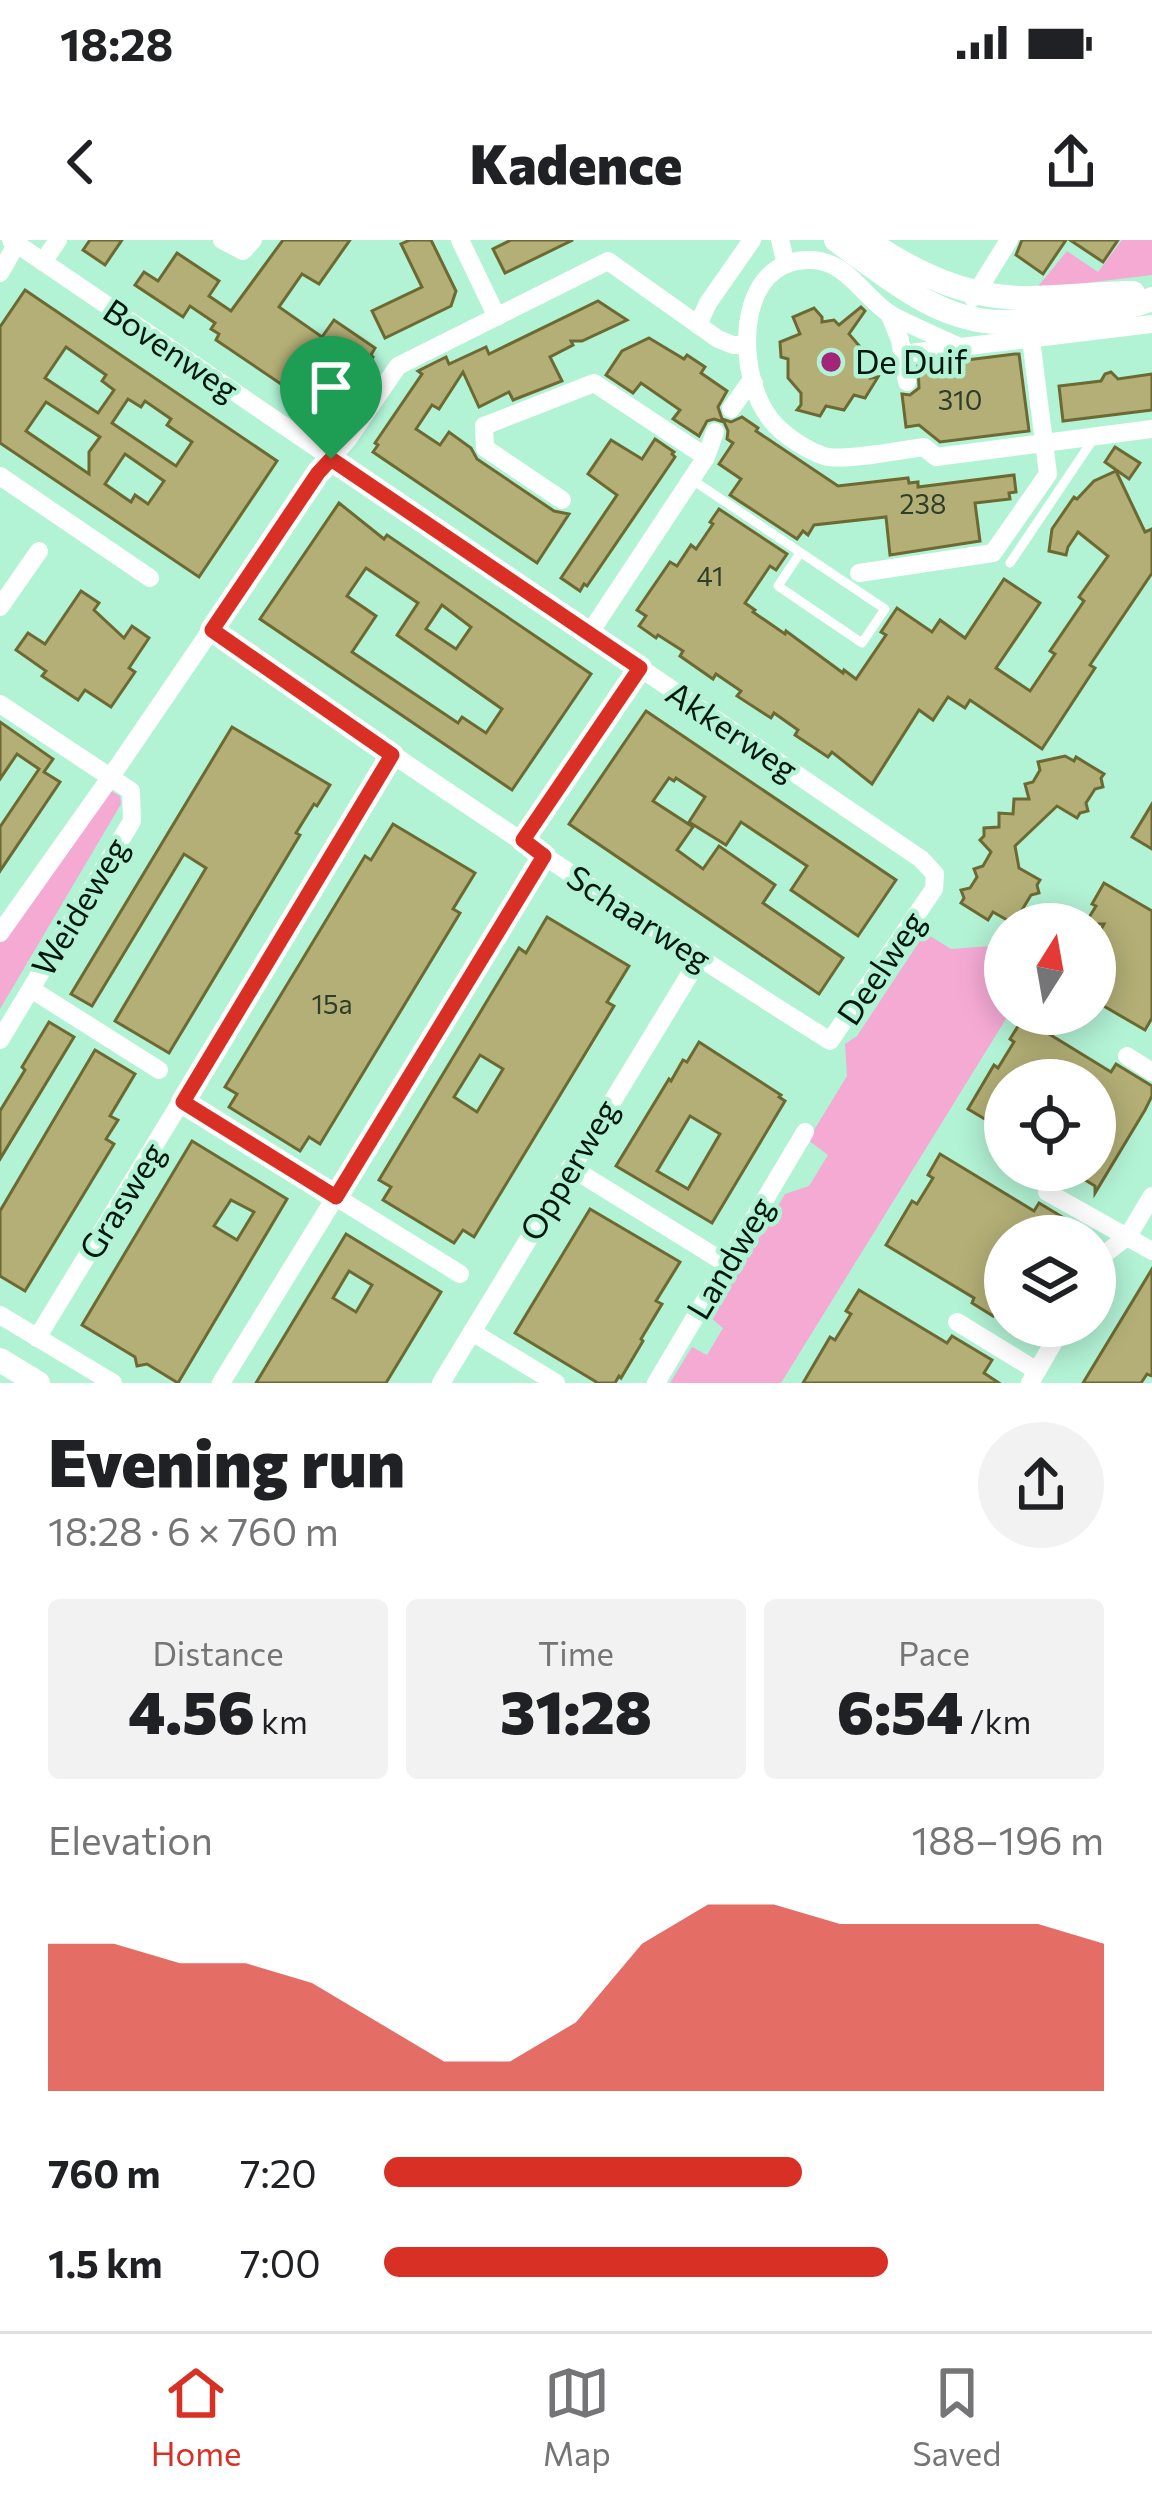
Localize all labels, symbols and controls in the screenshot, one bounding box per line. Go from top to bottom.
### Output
text: 18:28 [60,15,173,70]
icon: back [48,129,114,195]
text: Kadence [470,129,682,195]
icon: share [1038,129,1104,195]
street label: Bovenweg [97,289,247,409]
pin [280,336,382,459]
place label: De Duif [855,340,967,381]
marker: De Duif [818,349,844,375]
icon: arrive [298,354,364,420]
house number: 310 [938,383,982,416]
house number: 238 [900,487,946,520]
house number: 41 [697,559,723,592]
street label: Akkerweg [659,671,806,789]
street label: Weideweg [21,829,136,983]
street label: Schaarweg [560,855,720,978]
street label: Deelweg [827,902,933,1032]
north arrow [984,903,1116,1035]
map controls [984,903,1116,1347]
house number: 15a [311,987,353,1020]
button: locate [984,1059,1116,1191]
street label: Opperweg [510,1091,626,1247]
street label: Grasweg [69,1134,173,1266]
street label: Landweg [676,1189,781,1326]
button: layers [984,1215,1116,1347]
text: Evening run [48,1420,405,1501]
button: share [978,1422,1104,1548]
text: 18:28 · 6 × 760 m [48,1506,339,1554]
text: Distance [152,1632,284,1673]
text: Time [538,1632,614,1673]
text: Pace [898,1632,970,1673]
text: 4.56 [128,1673,255,1746]
text: 31:28 [500,1673,652,1746]
text: 6:54 [837,1673,964,1746]
text: km [255,1700,308,1741]
text: /km [964,1700,1031,1741]
text: Elevation [48,1815,213,1863]
text: 188–196 m [911,1815,1104,1863]
text: 760 m [48,2148,161,2196]
text: 7:20 [240,2148,317,2196]
text: 1.5 km [48,2238,163,2286]
text: 7:00 [240,2238,321,2286]
tab: Home [151,2360,241,2473]
tab: Map [543,2360,611,2473]
tab: Saved [912,2360,1001,2473]

